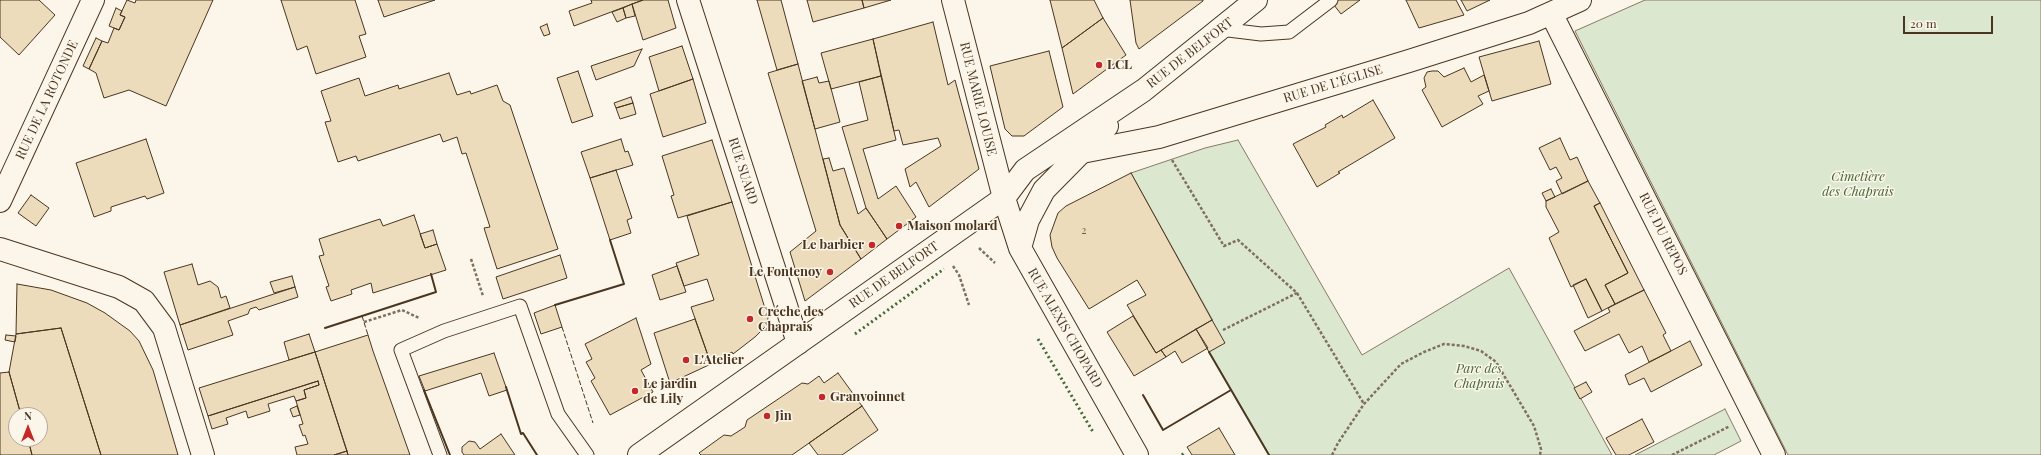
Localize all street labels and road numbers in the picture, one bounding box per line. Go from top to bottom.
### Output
street label: RUE DE BELFORT [1144,14,1236,92]
street label: RUE DE LA ROTONDE [12,38,82,162]
street label: RUE MARIE LOUISE [956,40,1000,158]
street label: RUE DE L’ÉGLISE [1282,62,1384,106]
street label: RUE SUARD [725,135,761,207]
street label: RUE DU REPOS [1636,190,1690,278]
street label: RUE DE BELFORT [846,238,942,312]
street label: RUE ALEXIS CHOPARD [1024,265,1106,391]

